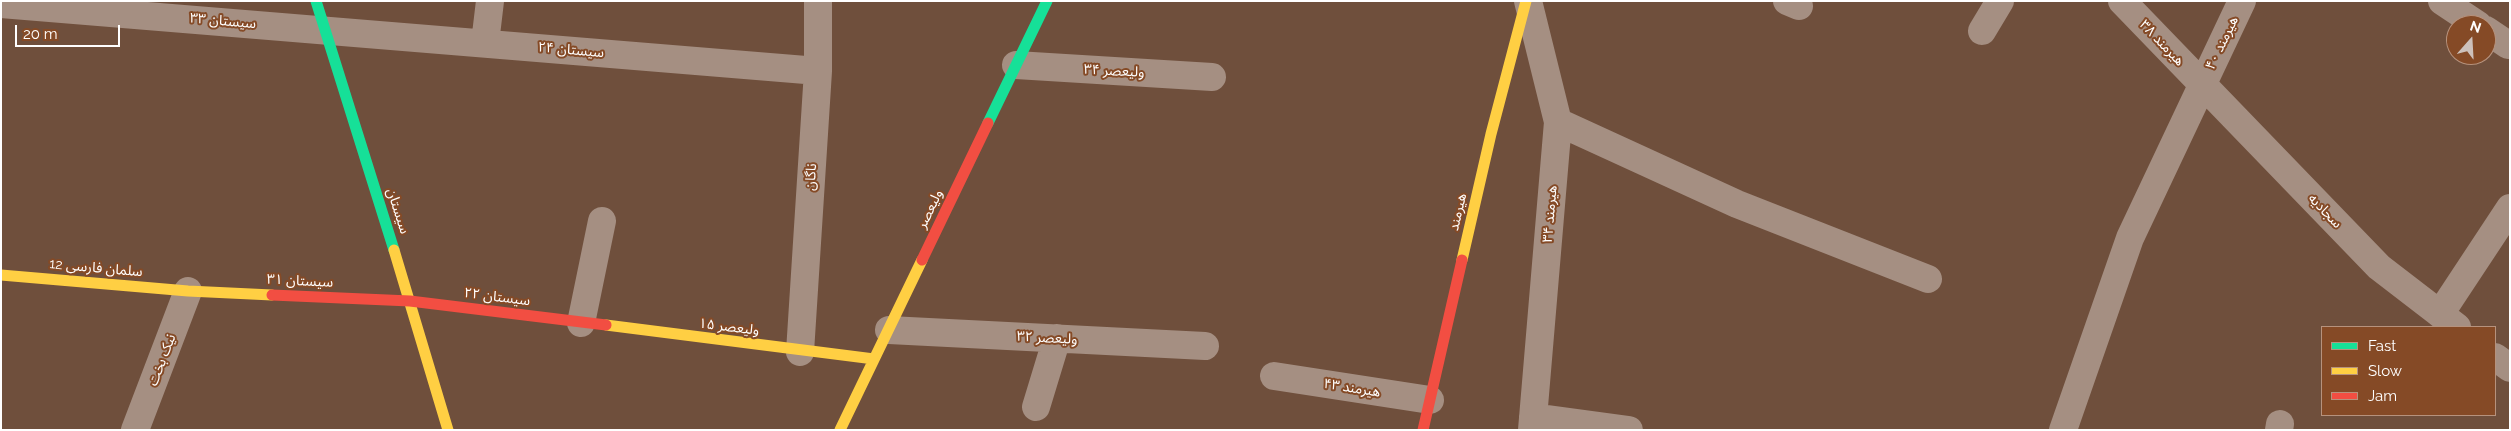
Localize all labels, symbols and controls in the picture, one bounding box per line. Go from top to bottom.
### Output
street label: سیستان ۳۳ [189,10,257,32]
street label: هیرمند ۴۰ [2202,14,2242,72]
scale bar [18,15,122,47]
north arrow [2446,15,2496,65]
street label: هیرمند ۳۸ [2136,17,2188,69]
text: N [2468,17,2483,36]
text: 20 m [23,25,58,43]
street label: سیستان ۲۴ [537,39,605,61]
street label: ولیعصر ۳۴ [1083,61,1145,81]
street label: ناگان [802,163,820,191]
street label: هیرمند ۳۴ [1539,185,1561,243]
street label: سیستان [383,186,413,236]
street label: ولیعصر [913,187,947,231]
street label: سجادیه [2304,190,2346,232]
street label: هیرمند [1446,192,1470,232]
street label: سلمان فارسی 12 [49,256,143,280]
street label: سیستان ۳۱ [266,271,334,291]
street label: سیستان ۲۲ [463,285,531,309]
street label: ولیعصر ۱۵ [698,315,760,339]
legend [2321,326,2496,416]
street label: ولیعصر ۳۲ [1016,328,1078,348]
street label: نیک بخت [144,332,180,388]
text: Fast [2368,337,2396,355]
text: Slow [2368,362,2402,380]
street label: هیرمند ۴۳ [1322,375,1382,401]
text: Jam [2368,387,2397,405]

